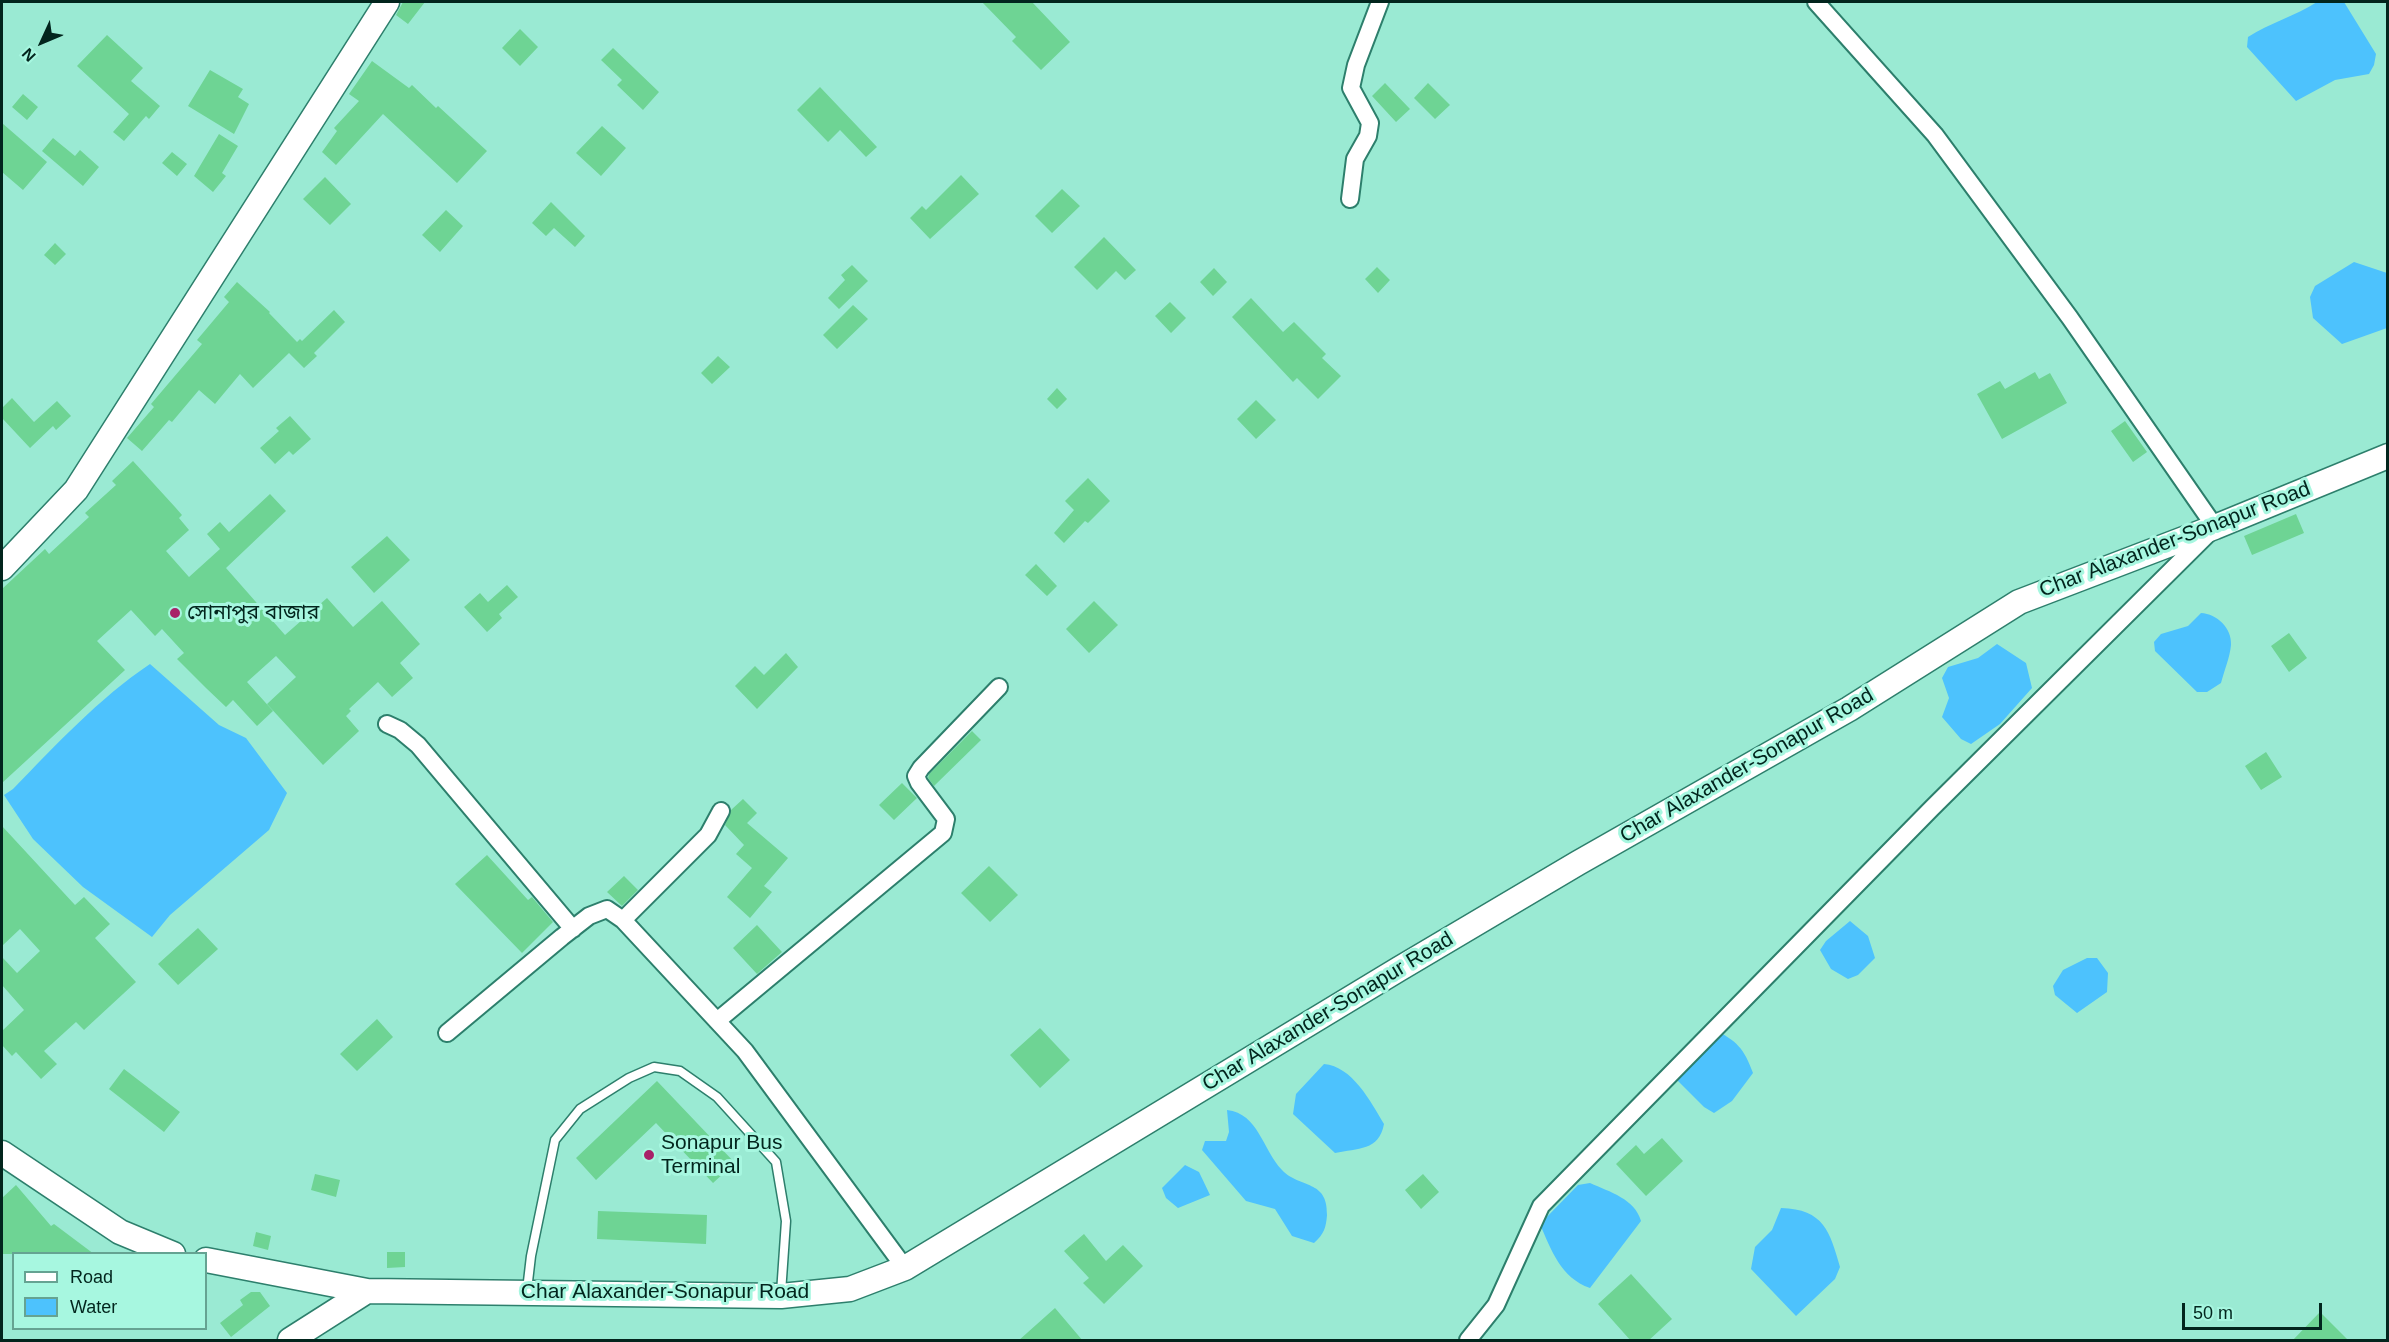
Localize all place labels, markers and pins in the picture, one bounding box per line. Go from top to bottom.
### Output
place label: সোনাপুর বাজার [187,600,319,626]
marker: সোনাপুর বাজার [168,606,182,620]
place label: Sonapur Bus Terminal [661,1130,782,1180]
marker: Sonapur Bus Terminal [642,1148,656,1162]

